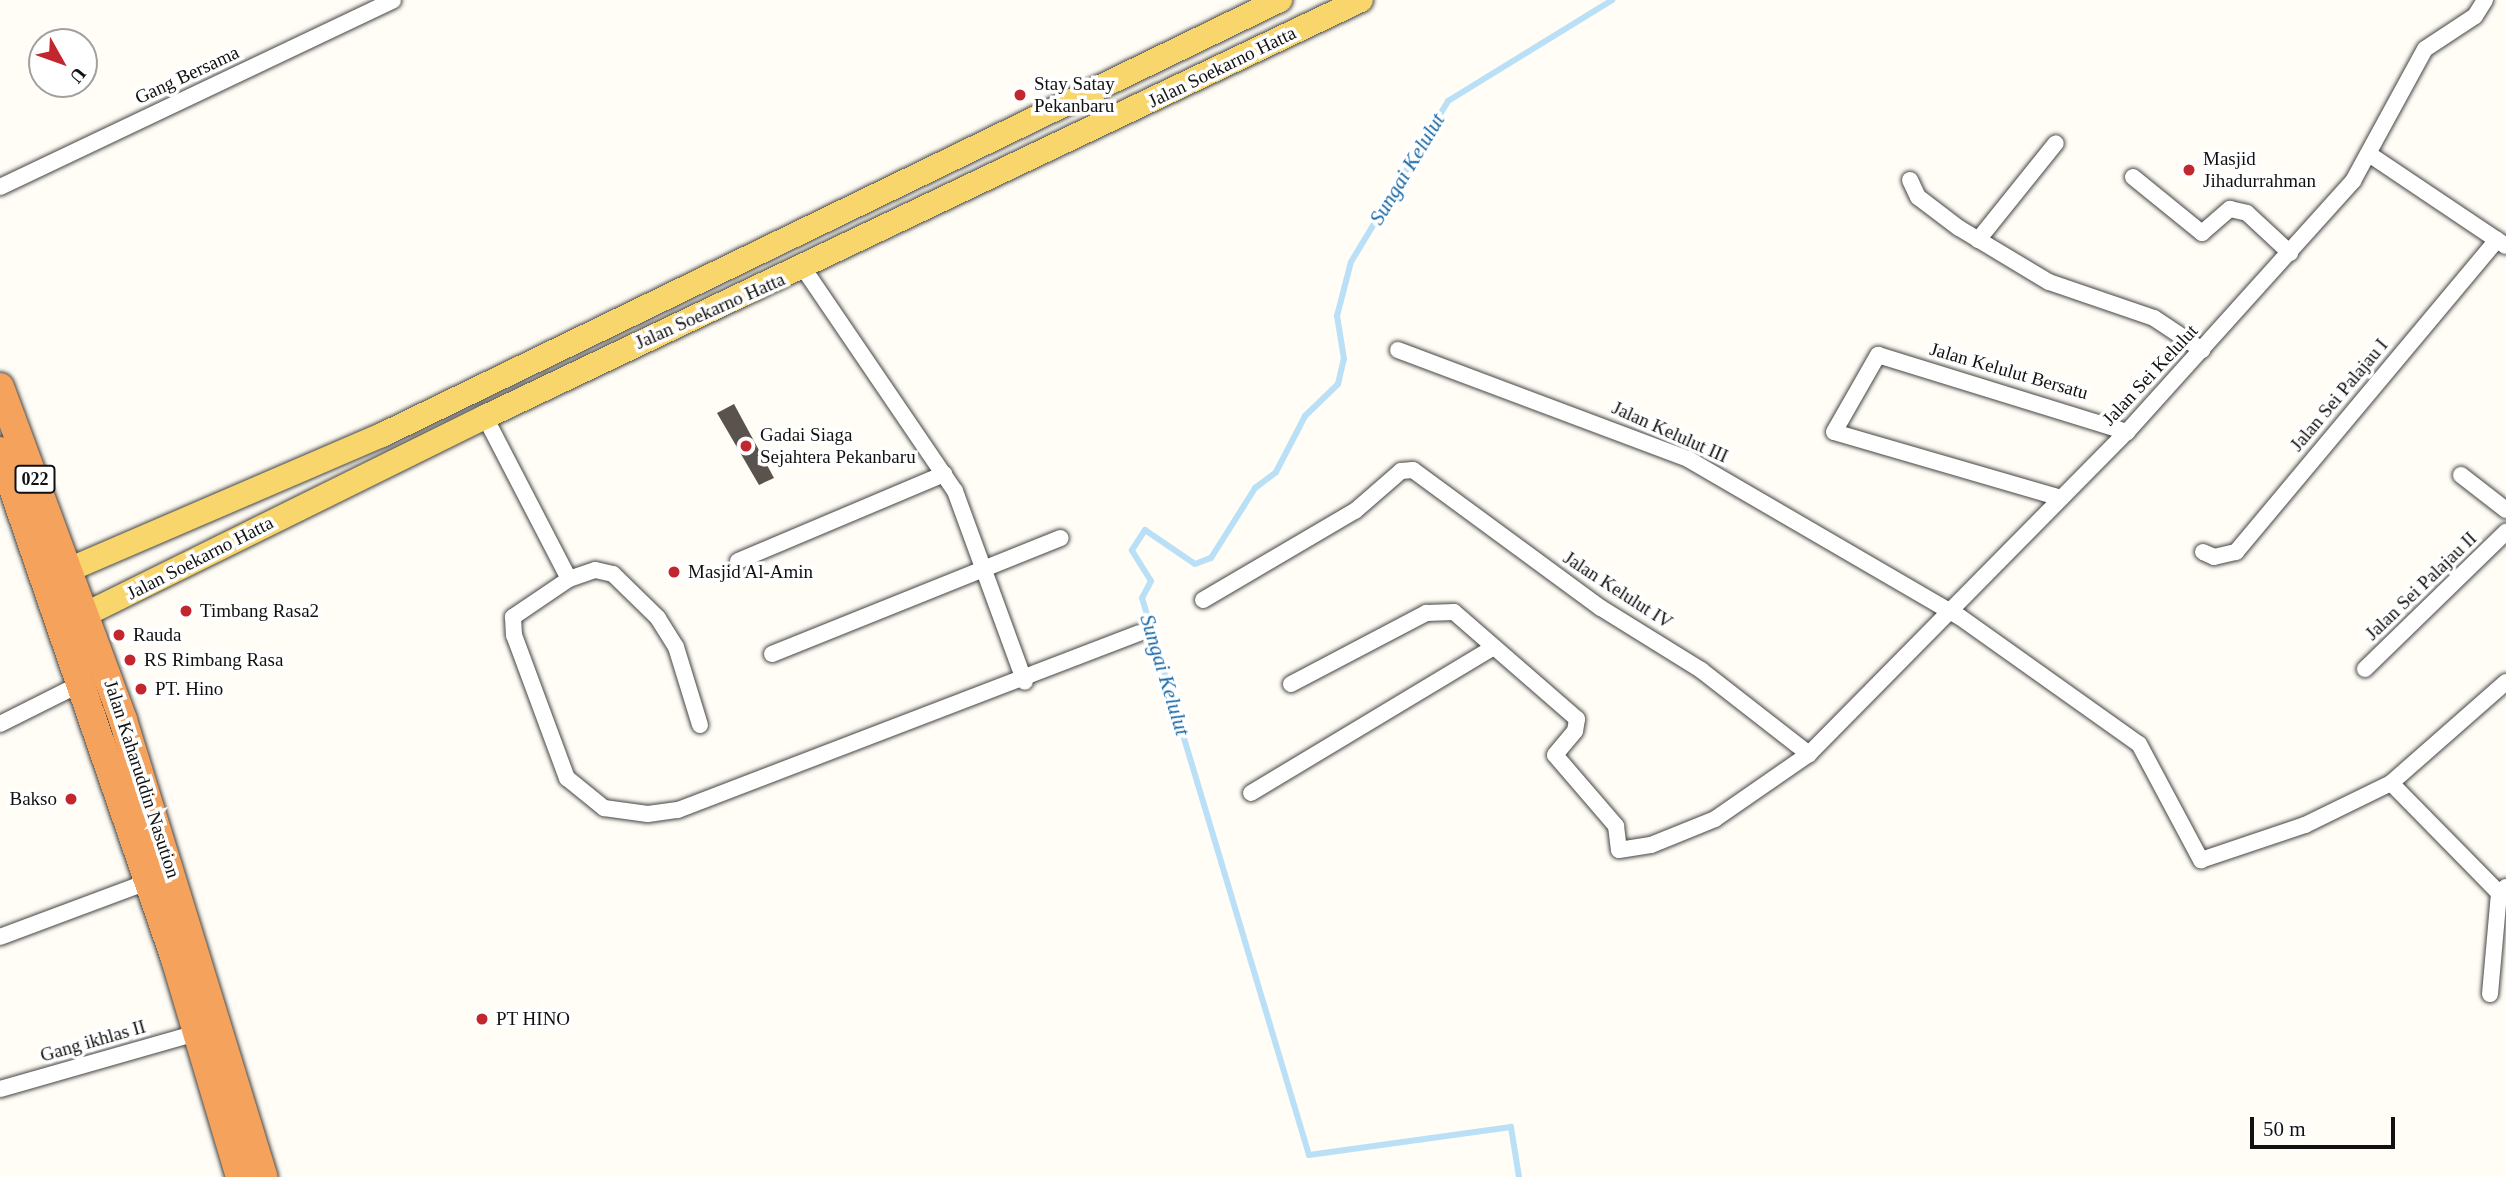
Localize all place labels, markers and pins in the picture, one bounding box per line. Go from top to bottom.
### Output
place label: Stay Satay Pekanbaru [1034,73,1115,117]
marker: Stay Satay Pekanbaru [1012,87,1028,103]
place label: Masjid Jihadurrahman [2203,148,2316,192]
marker: Masjid Jihadurrahman [2181,162,2197,178]
place label: Gadai Siaga Sejahtera Pekanbaru [760,424,916,468]
marker: Gadai Siaga Sejahtera Pekanbaru [738,438,754,454]
place label: Masjid Al-Amin [688,561,814,583]
marker: Masjid Al-Amin [666,564,682,580]
place label: Timbang Rasa2 [200,600,319,622]
marker: Timbang Rasa2 [178,603,194,619]
place label: Rauda [133,624,182,646]
marker: Rauda [111,627,127,643]
place label: RS Rimbang Rasa [144,649,283,671]
marker: RS Rimbang Rasa [122,652,138,668]
place label: PT. Hino [155,678,223,700]
marker: PT. Hino [133,681,149,697]
place label: Bakso [9,788,57,810]
marker: Bakso [63,791,79,807]
place label: PT HINO [496,1008,570,1030]
marker: PT HINO [474,1011,490,1027]

